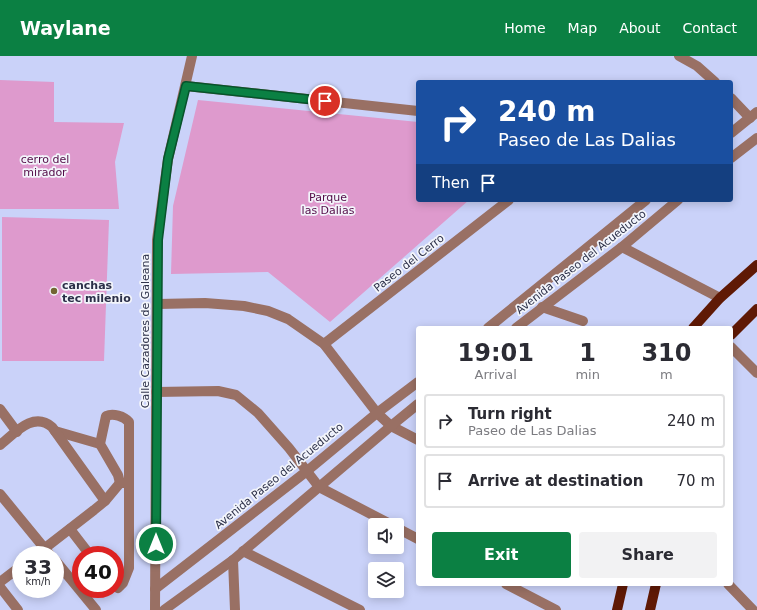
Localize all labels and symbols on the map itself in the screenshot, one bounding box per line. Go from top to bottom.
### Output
pin [308,84,342,118]
park label: cerro del mirador [21,153,69,179]
park label: Parque las Dalias [302,191,355,217]
street label: Avenida Paseo del Acueducto [513,207,649,317]
street label: Paseo del Cerro [371,231,447,295]
street label: Calle Cazadores de Galeana [139,254,152,408]
place label: canchas tec milenio [62,279,131,305]
marker: canchas tec milenio [49,286,59,296]
street label: Avenida Paseo del Acueducto [212,420,346,532]
position arrow [135,523,177,565]
speed limit sign: 40 [72,546,124,598]

